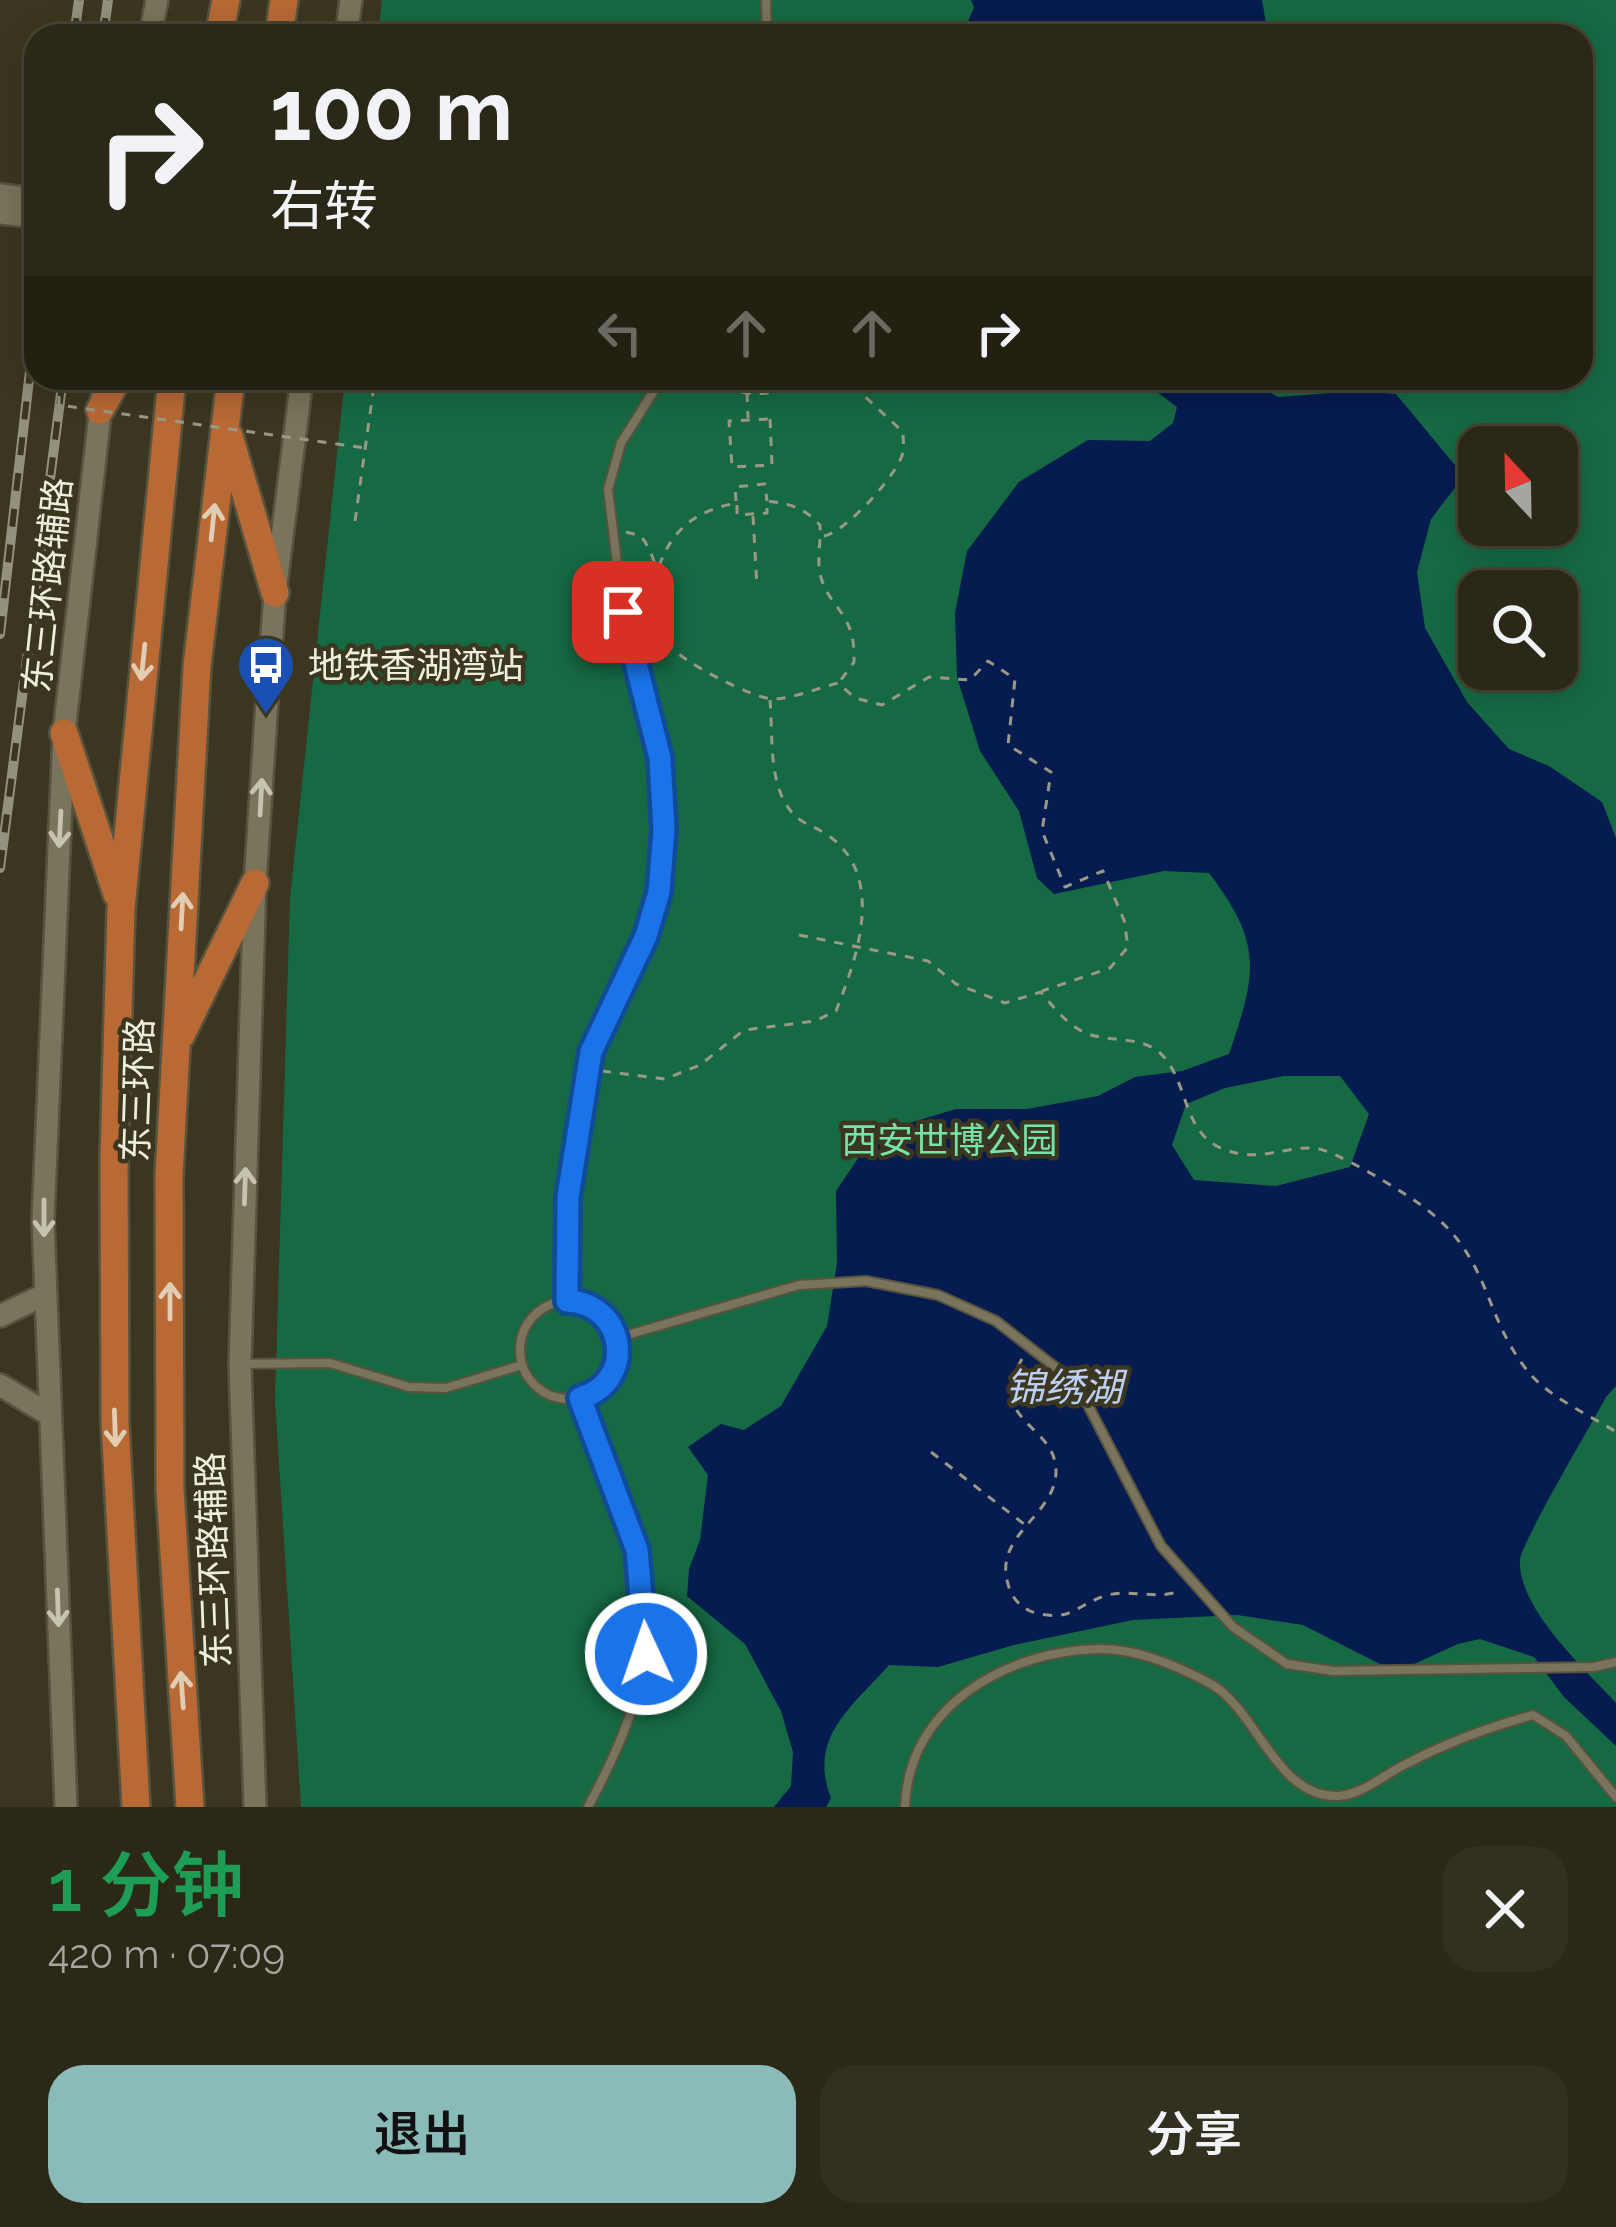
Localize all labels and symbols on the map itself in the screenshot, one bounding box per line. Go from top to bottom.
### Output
north arrow [1458,426,1578,546]
street label: 东三环路辅路 [15,475,79,695]
one-way arrow [203,503,225,542]
pin [572,561,674,663]
bus stop icon: 地铁香湖湾站 [235,634,297,716]
one-way arrow [131,641,154,680]
place label: 地铁香湖湾站 [308,644,524,686]
one-way arrow [249,778,272,817]
one-way arrow [48,809,71,848]
one-way arrow [171,892,194,931]
street label: 东三环路 [113,1017,161,1163]
park label: 西安世博公园 [841,1119,1057,1161]
one-way arrow [234,1167,257,1206]
one-way arrow [33,1198,55,1237]
one-way arrow [159,1282,181,1321]
water label: 锦绣湖 [1005,1364,1128,1410]
one-way arrow [104,1408,127,1447]
street label: 东三环路辅路 [188,1451,238,1669]
one-way arrow [47,1588,70,1627]
position arrow [583,1591,709,1717]
one-way arrow [171,1671,194,1710]

